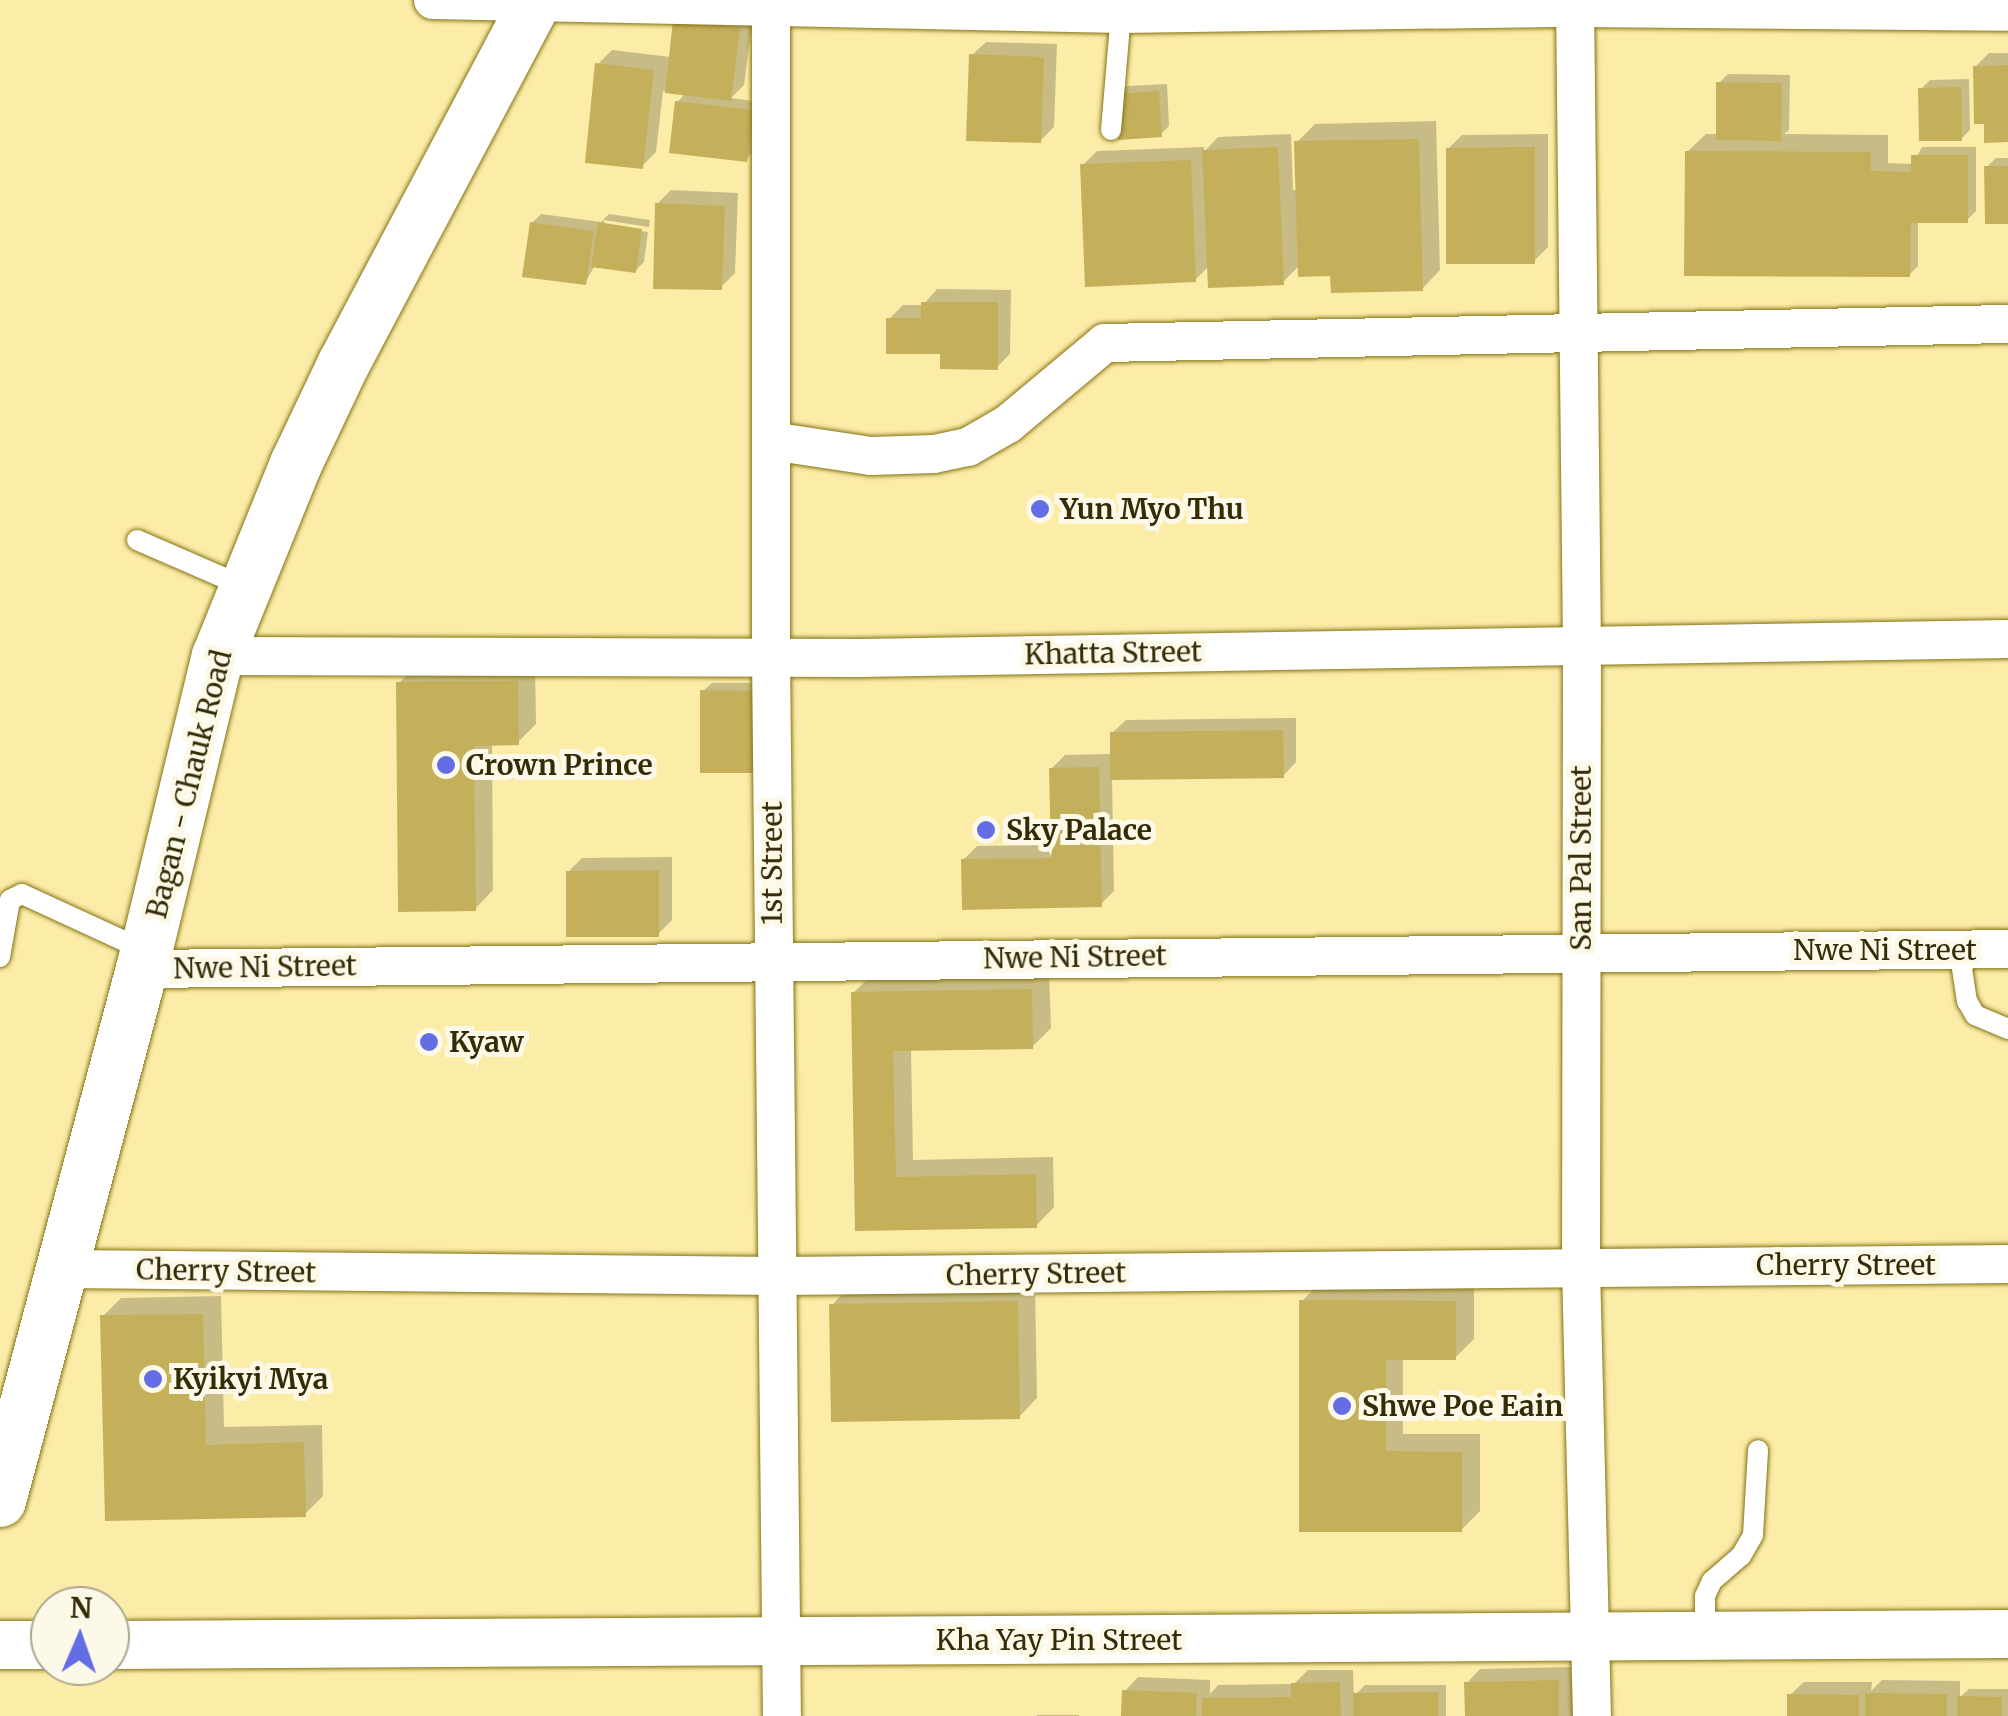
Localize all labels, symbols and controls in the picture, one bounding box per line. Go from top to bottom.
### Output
place label: Yun Myo Thu [1060,492,1244,526]
marker: Yun Myo Thu [1029,498,1051,520]
street label: Khatta Street [1024,635,1202,671]
street label: Bagan - Chauk Road [139,646,239,922]
place label: Crown Prince [466,748,653,782]
marker: Crown Prince [435,754,457,776]
street label: San Pal Street [1564,765,1598,951]
street label: 1st Street [755,801,789,925]
place label: Sky Palace [1006,813,1152,847]
marker: Sky Palace [975,819,997,841]
street label: Nwe Ni Street [1793,933,1977,967]
street label: Nwe Ni Street [983,939,1167,975]
street label: Nwe Ni Street [173,949,357,985]
place label: Kyaw [449,1025,524,1059]
marker: Kyaw [418,1031,440,1053]
street label: Cherry Street [1756,1248,1936,1282]
street label: Cherry Street [136,1253,316,1289]
street label: Cherry Street [946,1256,1126,1292]
place label: Kyikyi Mya [173,1362,328,1396]
marker: Kyikyi Mya [142,1368,164,1390]
place label: Shwe Poe Eain [1362,1389,1563,1423]
marker: Shwe Poe Eain [1331,1395,1353,1417]
north arrow [30,1586,130,1686]
text: N [69,1590,93,1626]
street label: Kha Yay Pin Street [936,1623,1182,1657]

